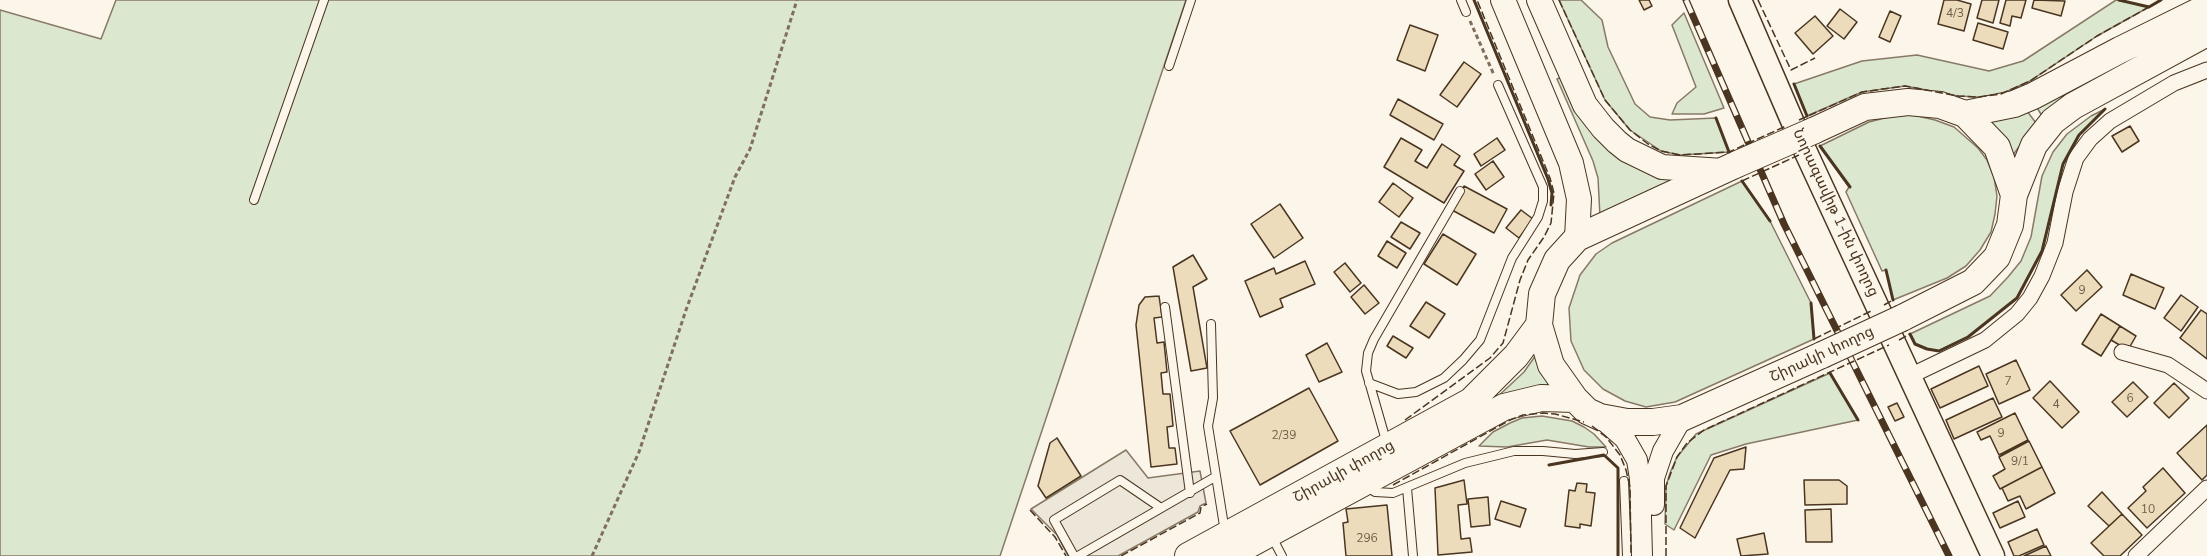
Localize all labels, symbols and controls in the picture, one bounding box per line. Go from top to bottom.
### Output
house number: 4/3 [1946,7,1964,21]
street label: Նորագավիթ 1-ին փողոց [1788,126,1882,300]
house number: 9 [2078,284,2086,298]
street label: Շիրակի փողոց [1767,323,1877,387]
house number: 7 [2004,375,2012,389]
house number: 6 [2126,392,2134,406]
house number: 4 [2052,398,2060,412]
house number: 9 [1997,427,2005,441]
house number: 2/39 [1272,429,1296,443]
street label: Շիրակի փողոց [1290,437,1398,507]
house number: 9/1 [2011,455,2029,469]
house number: 10 [2141,503,2155,517]
house number: 296 [1356,532,1378,546]

